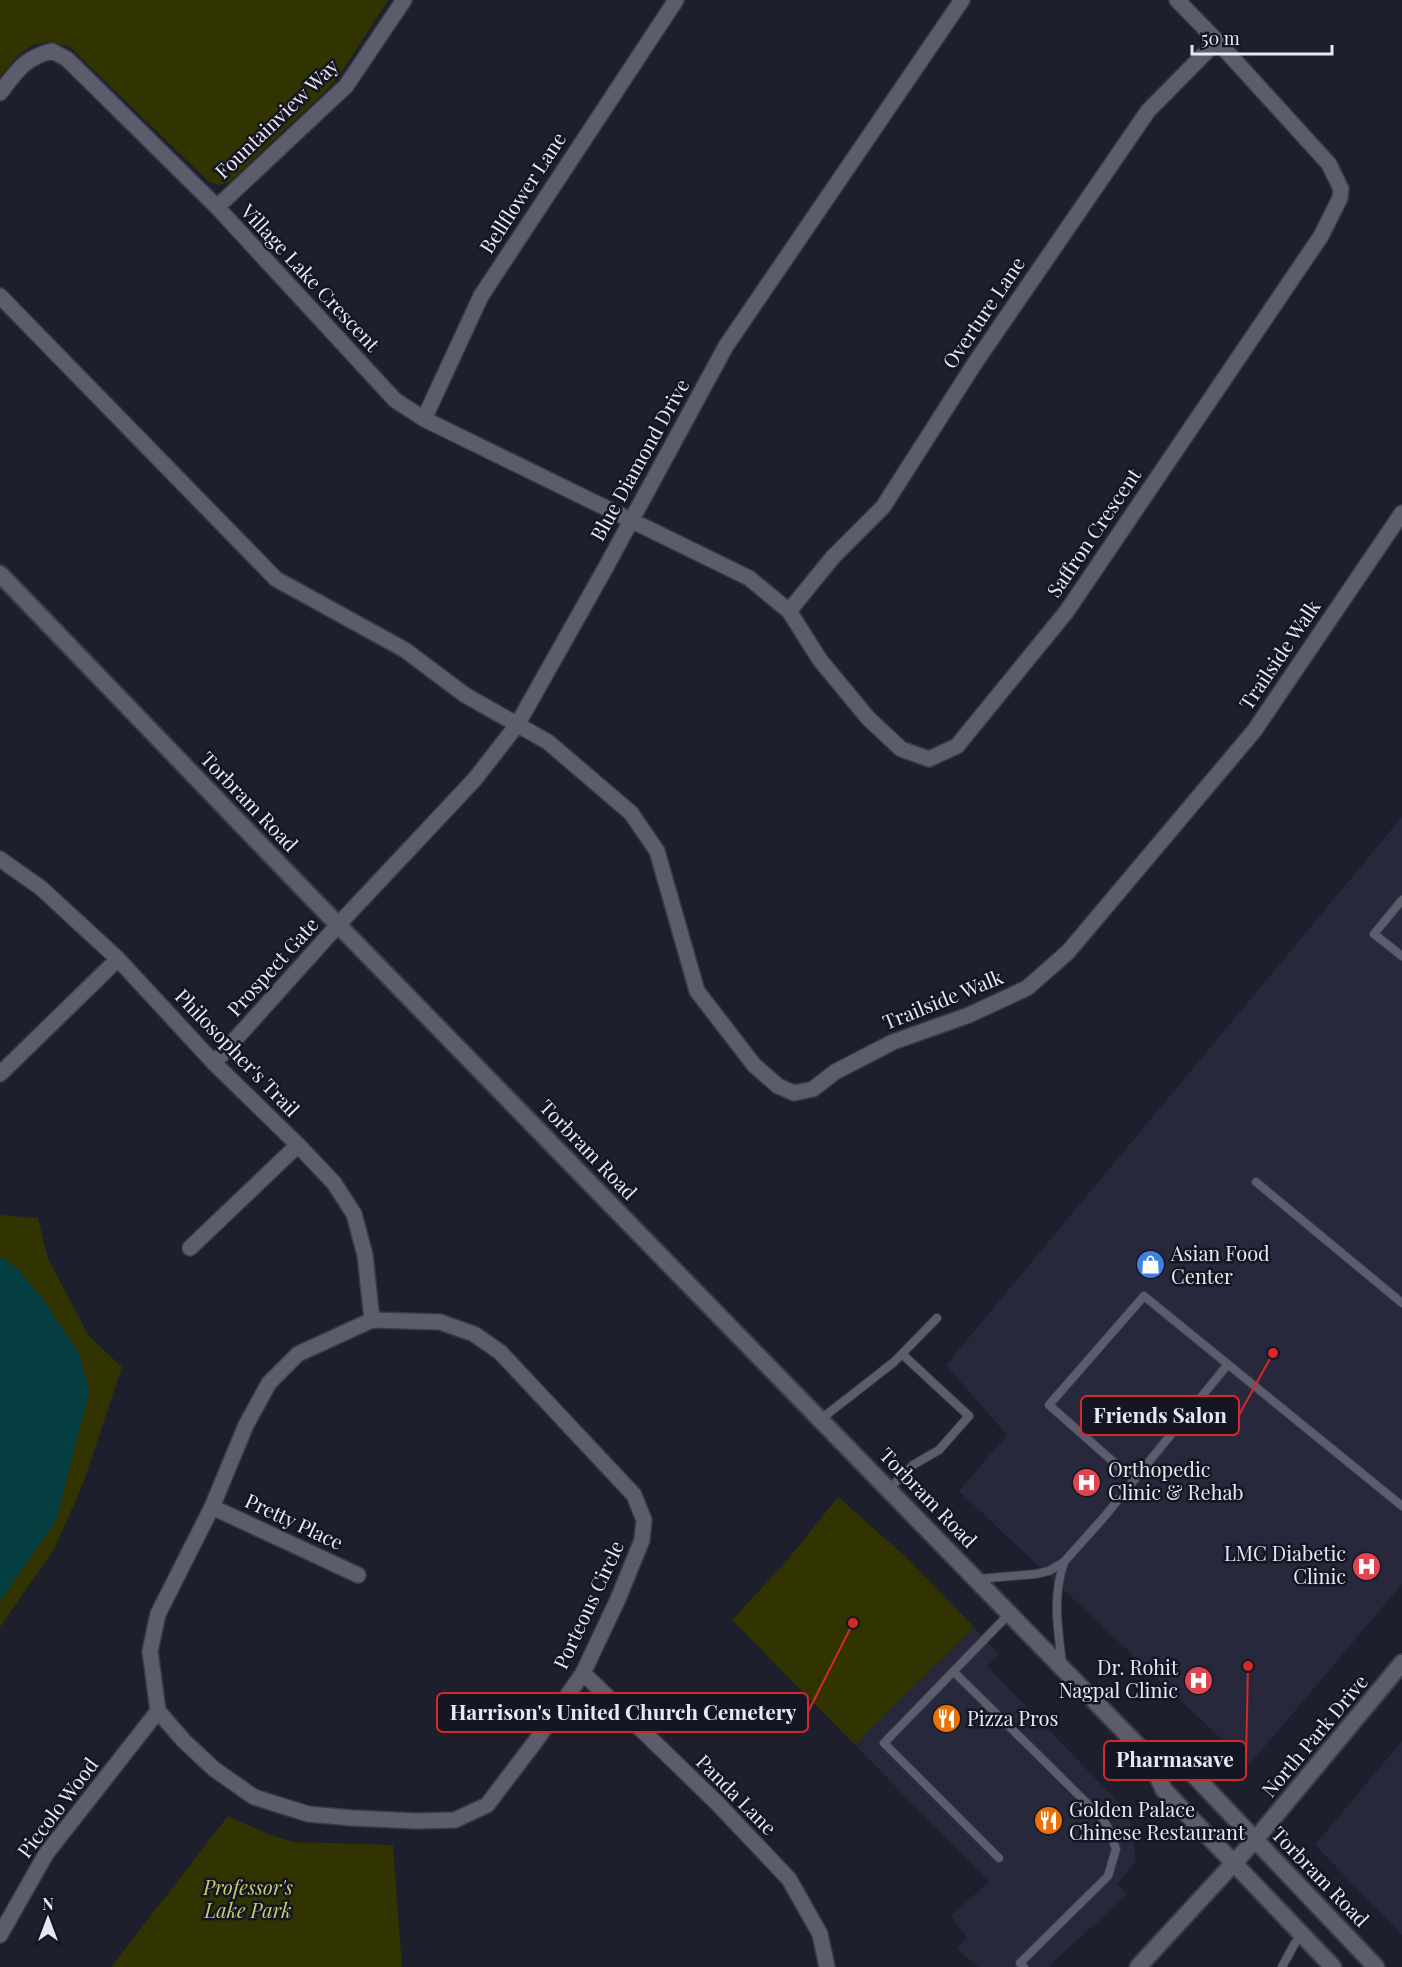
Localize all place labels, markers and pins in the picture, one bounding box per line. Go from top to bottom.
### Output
place label: Asian Food Center [1170,1239,1270,1289]
shop icon: Asian Food Center [1134,1249,1166,1281]
callout: Friends Salon [1081,1396,1239,1435]
place label: Orthopedic Clinic & Rehab [1108,1455,1244,1505]
hospital icon: Orthopedic Clinic & Rehab [1071,1466,1103,1498]
place label: LMC Diabetic Clinic [1224,1539,1346,1589]
hospital icon: LMC Diabetic Clinic [1351,1550,1383,1582]
place label: Dr. Rohit Nagpal Clinic [1059,1653,1179,1703]
hospital icon: Dr. Rohit Nagpal Clinic [1183,1664,1215,1696]
callout: Harrison's United Church Cemetery [437,1693,808,1732]
restaurant icon: Pizza Pros [930,1703,962,1735]
place label: Pizza Pros [967,1704,1058,1731]
callout: Pharmasave [1104,1741,1246,1780]
place label: Golden Palace Chinese Restaurant [1069,1795,1246,1845]
restaurant icon: Golden Palace Chinese Restaurant [1032,1805,1064,1837]

